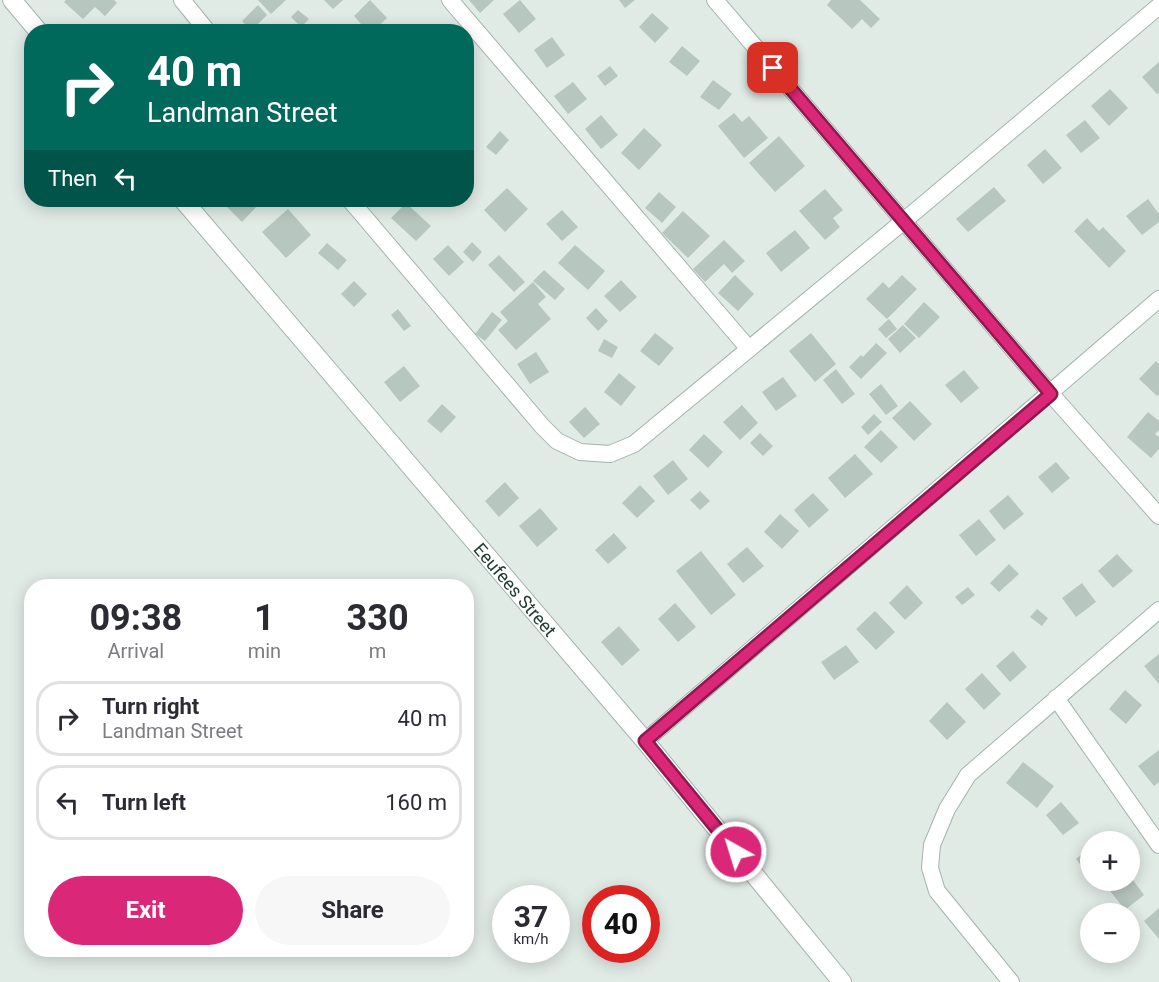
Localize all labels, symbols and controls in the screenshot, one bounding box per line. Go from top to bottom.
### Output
pin [747,42,798,93]
text: 40 m [147,47,242,96]
icon: right [48,48,126,126]
icon: arrive [756,51,789,84]
text: Landman Street [147,97,338,129]
icon: left [109,162,142,195]
text: Then [48,166,97,191]
street label: Eeufees Street [470,538,561,640]
text: 09:38 [89,597,182,639]
text: 1 [254,597,275,639]
text: 330 [347,597,409,639]
text: Arrival [107,639,164,663]
text: min [248,639,281,663]
text: m [369,639,386,663]
text: Turn right [102,694,199,719]
icon: right [51,702,84,735]
text: 40 m [398,706,447,731]
text: Landman Street [102,719,243,743]
icon: left [51,786,84,819]
text: Turn left [102,790,186,815]
text: 160 m [385,790,447,815]
position arrow [704,820,768,884]
map controls [1080,831,1140,963]
button: + [1080,831,1140,891]
button: Exit [48,876,243,945]
button: Share [255,876,450,945]
speed limit sign: 40 [582,885,660,963]
text: 37 [514,899,548,934]
button: − [1080,903,1140,963]
text: km/h [513,930,549,948]

